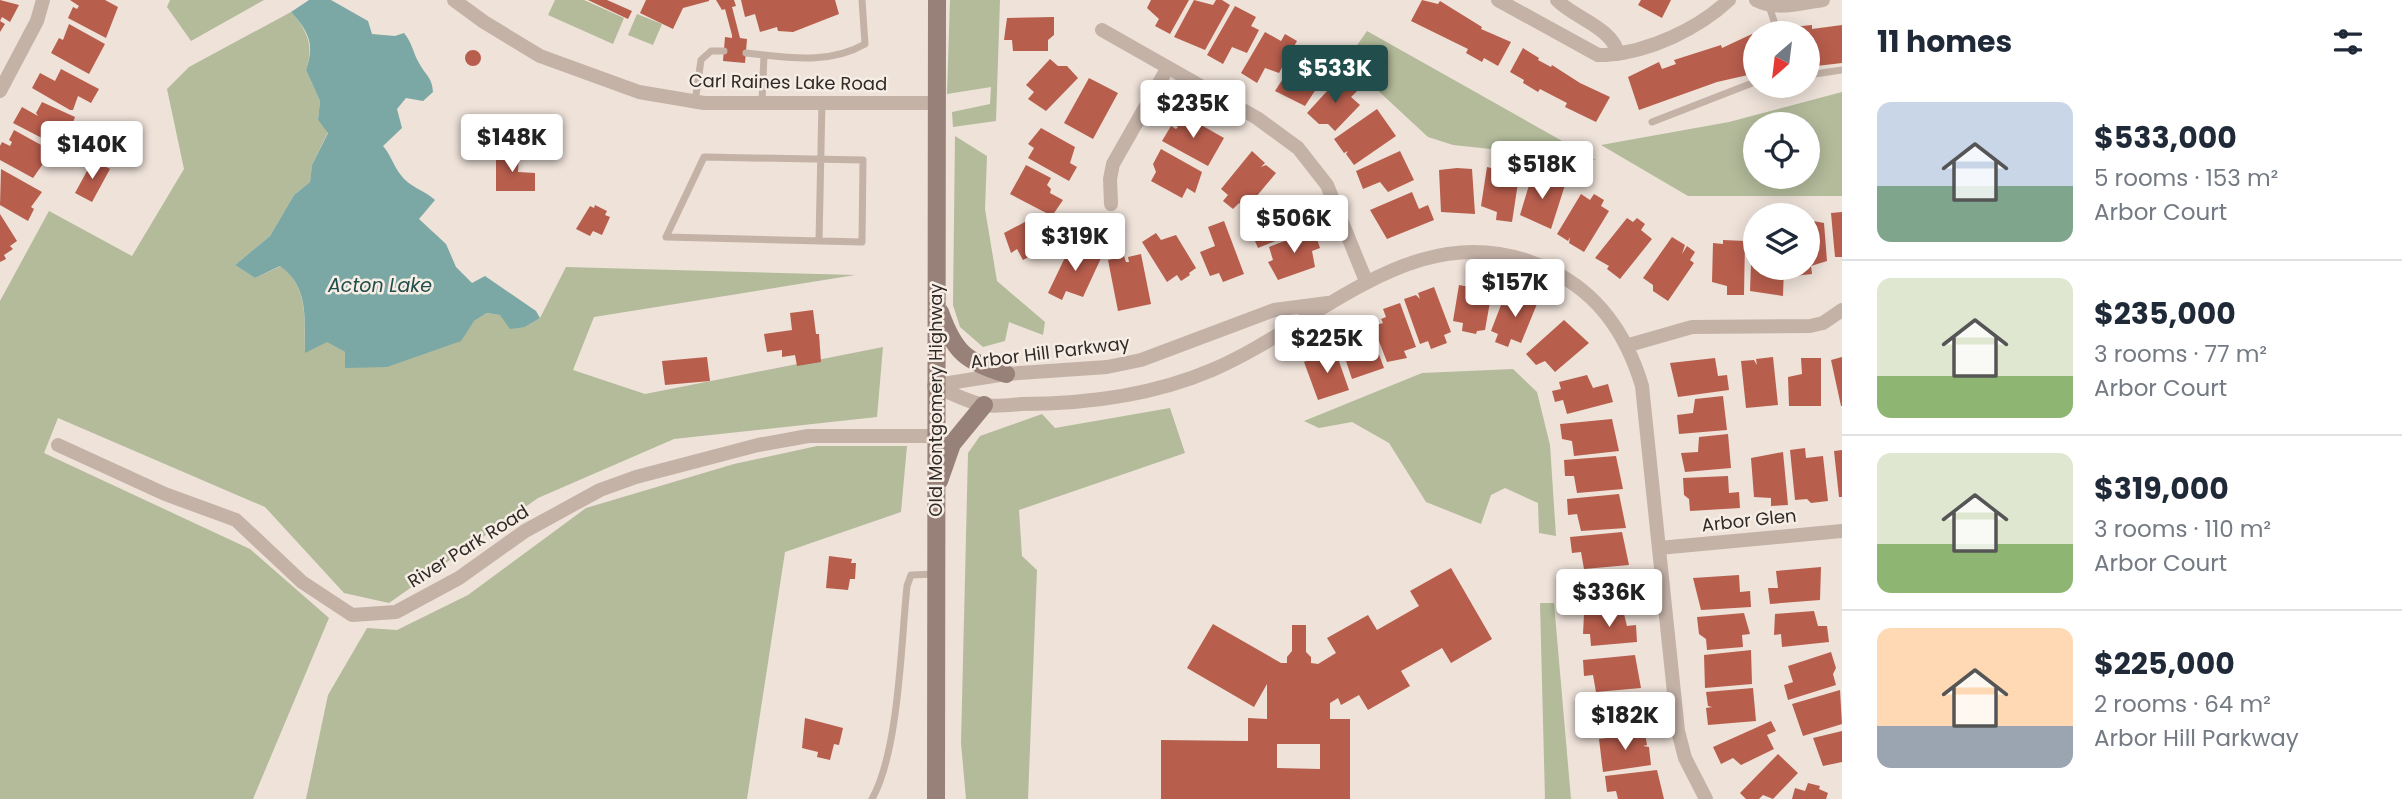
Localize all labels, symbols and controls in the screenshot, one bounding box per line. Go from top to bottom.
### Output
text: 11 homes [1877,20,2012,63]
north arrow [1743,21,1820,98]
map controls [1743,21,1820,280]
icon: filters [2329,23,2367,61]
pin: $533K [1286,46,1384,105]
text: $533K [1298,52,1372,84]
street label: Carl Raines Lake Road [689,68,887,96]
pin: $235K [1144,80,1242,140]
text: $235K [1156,87,1230,119]
button: locate [1743,112,1820,189]
pin: $148K [463,114,561,174]
text: $533,000 [2094,116,2237,159]
text: $148K [477,121,547,153]
pin: $140K [43,122,141,181]
text: $140K [57,128,127,160]
icon: home [1933,130,2017,214]
pin: $518K [1493,142,1591,201]
text: $518K [1507,148,1577,180]
text: 5 rooms · 153 m² [2094,162,2278,194]
pin: $506K [1245,196,1343,255]
text: Arbor Court [2094,196,2227,228]
text: $506K [1256,202,1332,234]
button: layers [1743,203,1820,280]
pin: $319K [1026,214,1124,273]
text: $319K [1041,220,1109,252]
pin: $157K [1466,260,1564,319]
text: $157K [1481,266,1549,298]
water label: Acton Lake [327,272,432,299]
street label: Old Montgomery Highway [923,283,948,517]
text: $235,000 [2094,292,2236,335]
icon: home [1933,306,2017,390]
pin: $225K [1278,316,1376,375]
text: $225K [1291,322,1363,354]
street label: Arbor Hill Parkway [969,330,1131,374]
text: 3 rooms · 77 m² [2094,338,2267,370]
text: Arbor Court [2094,372,2227,404]
text: $319,000 [2094,467,2229,510]
icon: home [1933,481,2017,565]
street label: River Park Road [403,499,533,593]
street label: Arbor Glen [1700,503,1798,537]
text: 3 rooms · 110 m² [2094,513,2271,545]
text: Arbor Court [2094,547,2227,579]
pin: $336K [1560,570,1658,629]
text: $336K [1572,576,1646,608]
text: $225,000 [2094,642,2235,685]
icon: home [1933,656,2017,740]
text: 2 rooms · 64 m² [2094,688,2271,720]
pin: $182K [1576,692,1674,752]
text: $182K [1591,699,1659,731]
text: Arbor Hill Parkway [2094,722,2299,754]

